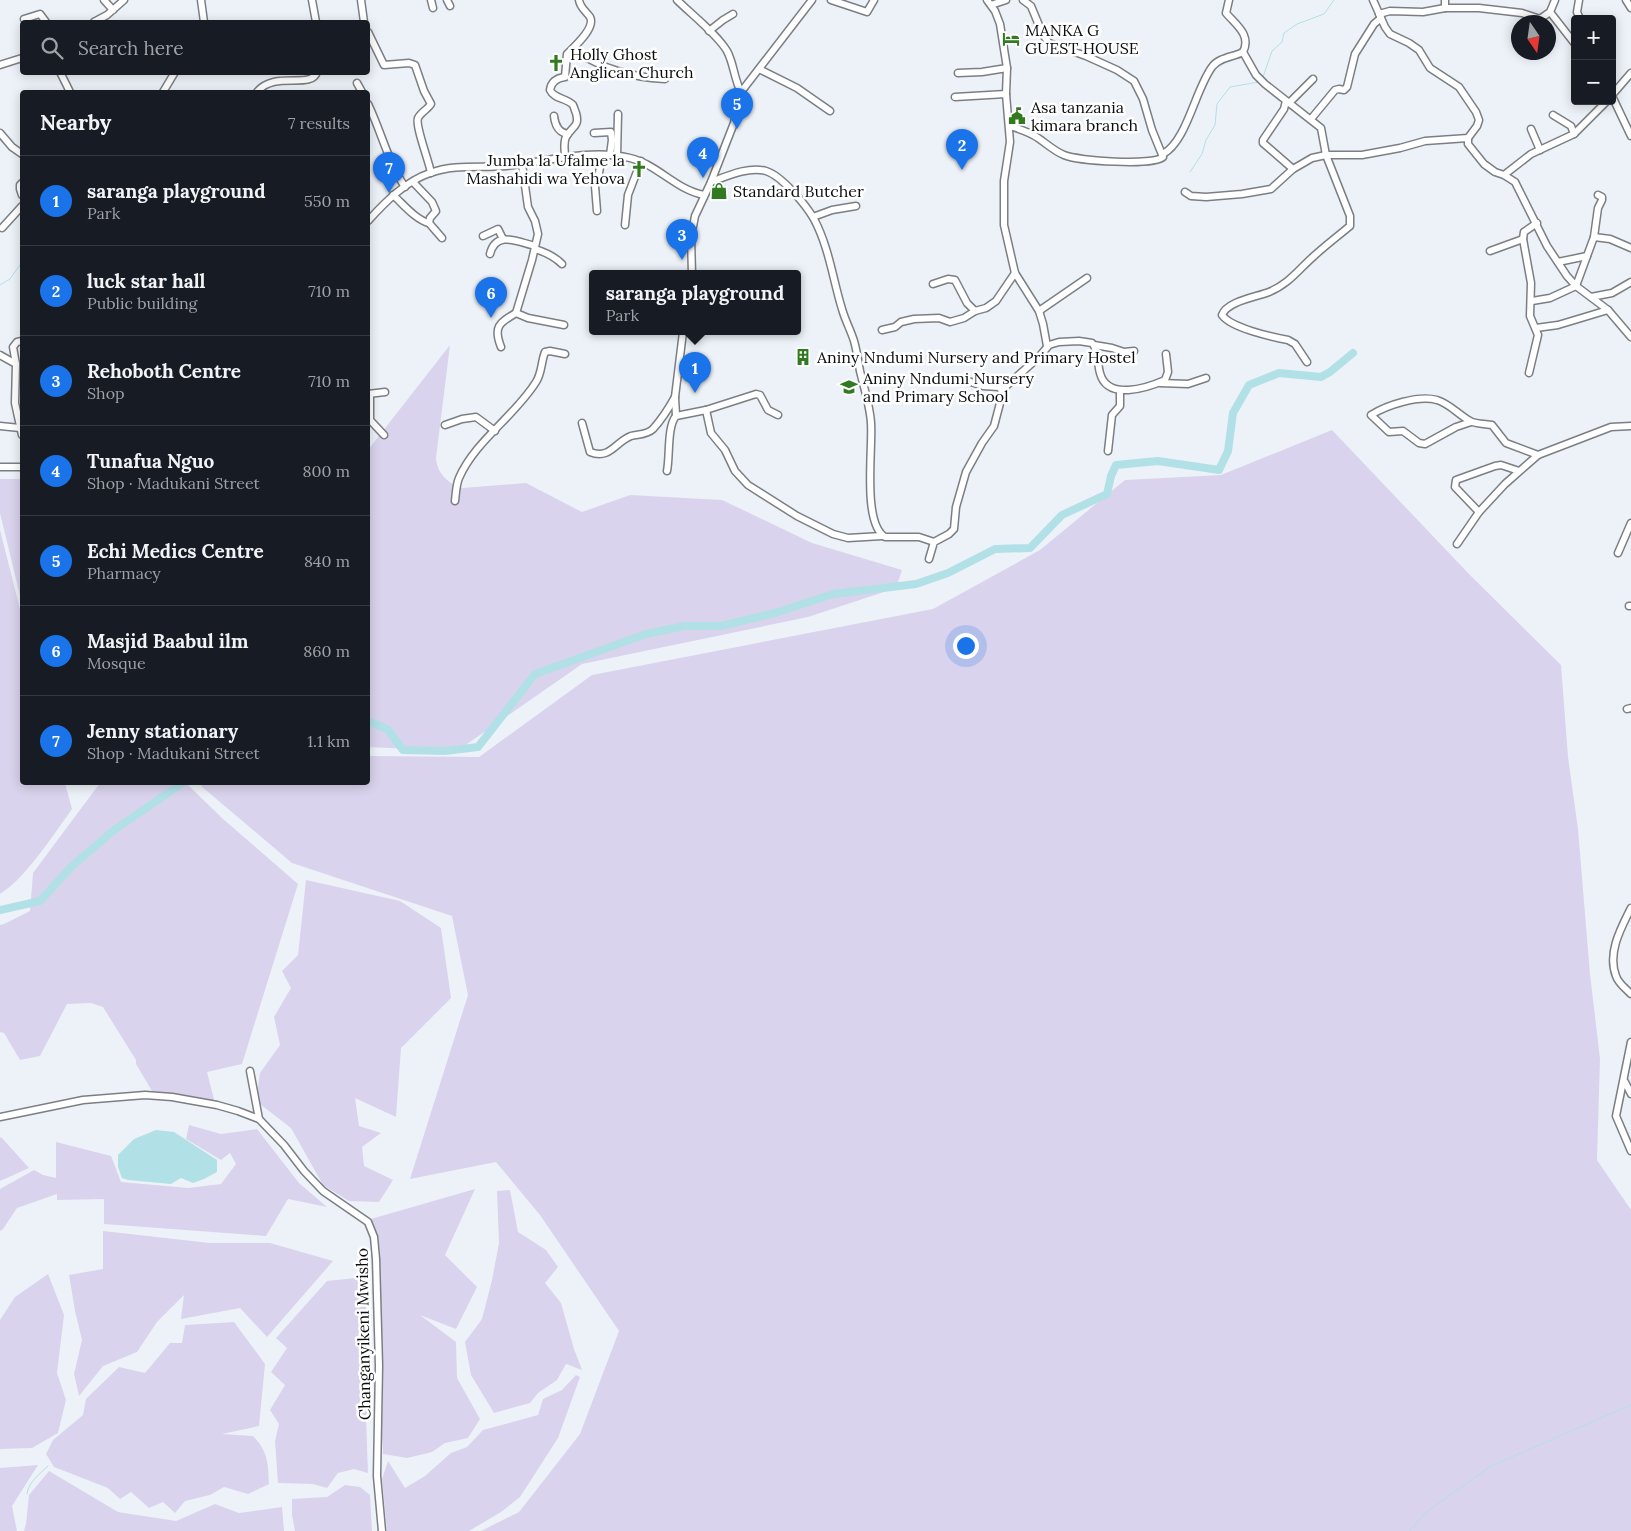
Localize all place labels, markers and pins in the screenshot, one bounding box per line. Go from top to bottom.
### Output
place label: MANKA G GUEST HOUSE [1025,20,1139,58]
hotel icon: MANKA G GUEST HOUSE [1001,29,1021,49]
place label: Holly Ghost Anglican Church [569,44,694,82]
church icon: Holly Ghost Anglican Church [546,53,566,73]
pin: 5 [721,88,753,129]
place label: Asa tanzania kimara branch [1030,97,1139,135]
public building icon: Asa tanzania kimara branch [1007,106,1027,126]
pin: 2 [946,129,978,170]
pin: 4 [687,137,719,178]
place label: Jumba la Ufalme la Mashahidi wa Yehova [466,150,625,188]
pin: 7 [373,152,405,193]
church icon: Jumba la Ufalme la Mashahidi wa Yehova [629,159,649,179]
shop icon: Standard Butcher [709,181,729,201]
place label: Standard Butcher [733,181,864,201]
pin: 3 [666,219,698,260]
pin: 6 [475,277,507,318]
building icon: Aniny Nndumi Nursery and Primary Hostel [793,347,813,367]
place label: Aniny Nndumi Nursery and Primary Hostel [816,347,1136,367]
pin: 1 [679,352,711,393]
place label: Aniny Nndumi Nursery and Primary School [862,368,1034,406]
school or university icon: Aniny Nndumi Nursery and Primary School [839,377,859,397]

